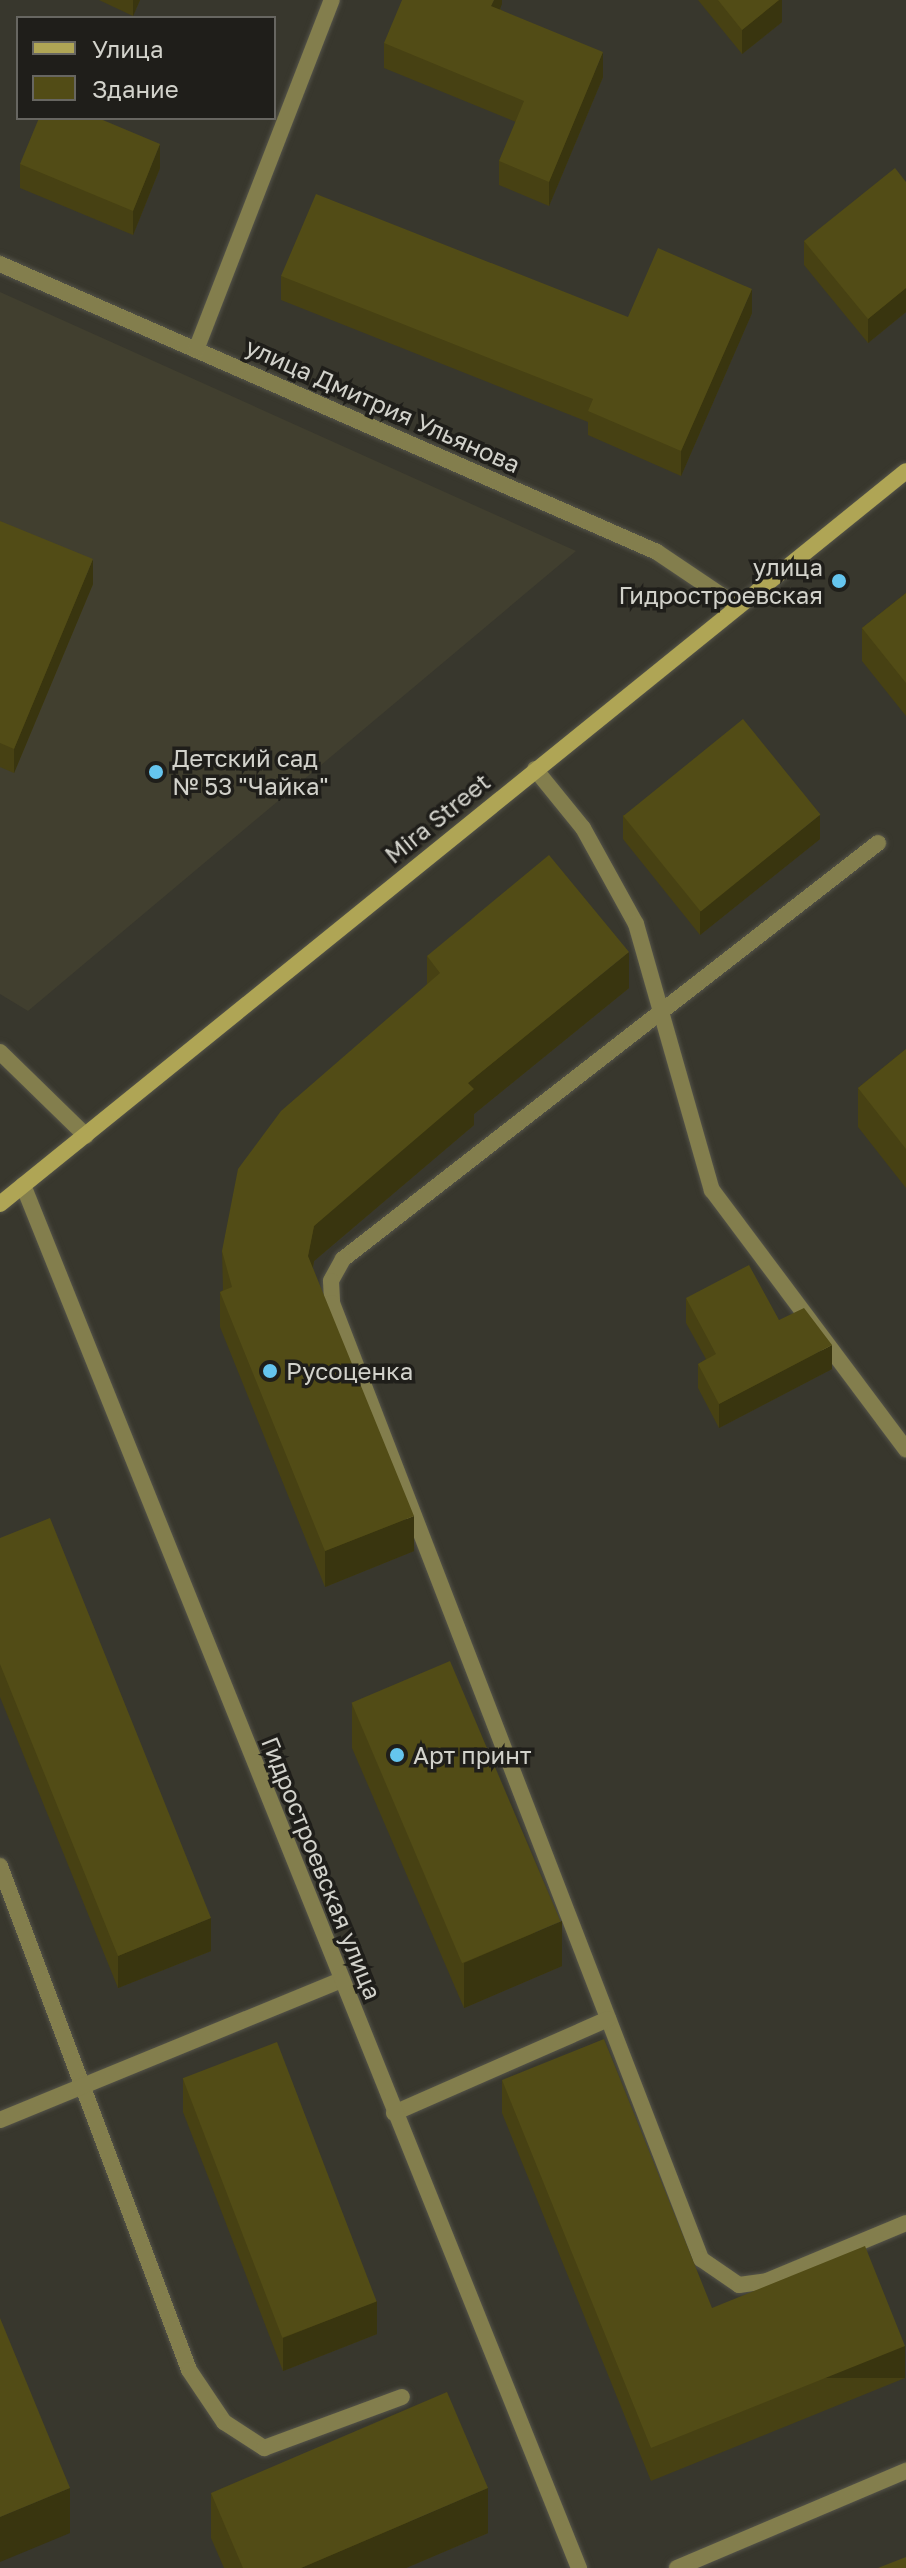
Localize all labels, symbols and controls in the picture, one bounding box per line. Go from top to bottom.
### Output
legend [16,16,276,120]
text: Улица [92,34,164,63]
text: Здание [92,74,179,103]
street label: улица Дмитрия Ульянова [241,331,525,479]
place label: улица Гидростроевская [619,553,823,609]
marker: улица Гидростроевская [830,572,848,590]
place label: Детский сад № 53 "Чайка" [172,744,329,800]
marker: Детский сад № 53 "Чайка" [147,763,165,781]
street label: Mira Street [379,767,495,869]
place label: Русоценка [286,1357,413,1385]
marker: Русоценка [261,1362,279,1380]
street label: Гидростроевская улица [256,1732,388,2004]
place label: Арт принт [413,1741,532,1769]
marker: Арт принт [388,1746,406,1764]

